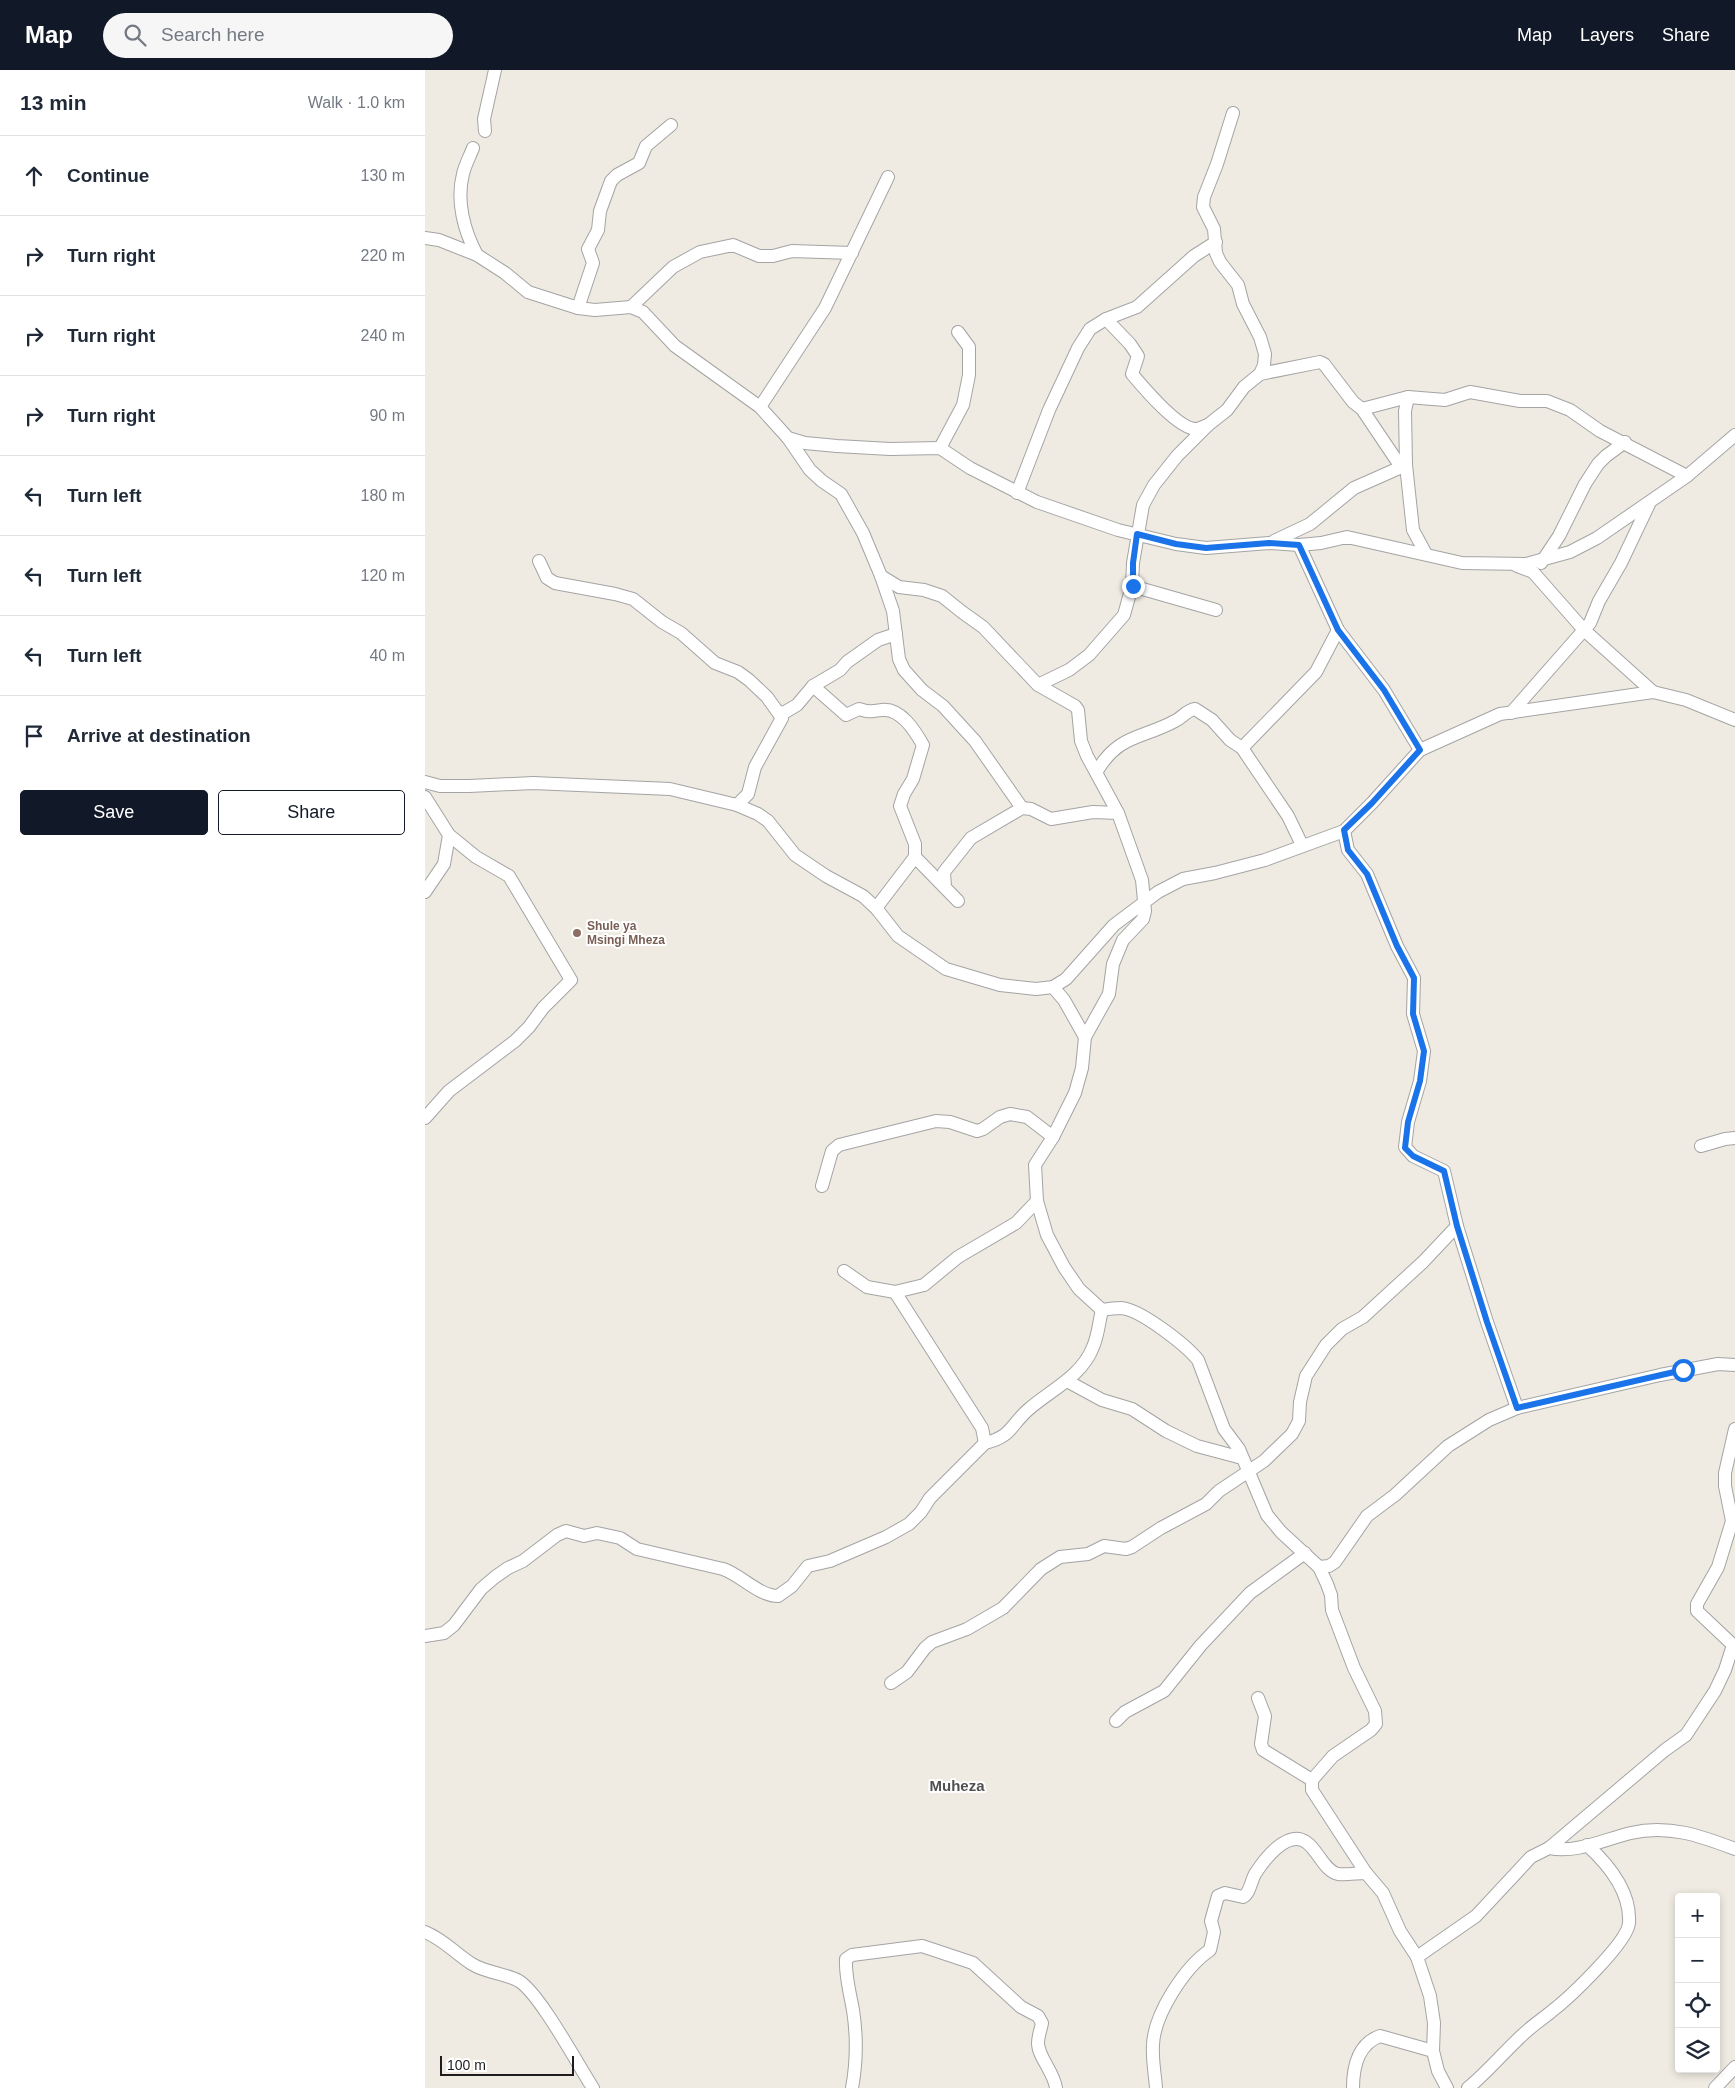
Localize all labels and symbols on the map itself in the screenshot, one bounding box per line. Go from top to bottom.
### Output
route end [1122,575,1145,598]
place label: Shule ya Msingi Mheza [587,919,665,947]
marker: Shule ya Msingi Mheza [571,927,583,939]
route start [1672,1359,1695,1382]
district label: Muheza [929,1777,985,1794]
scale bar [440,2053,574,2076]

